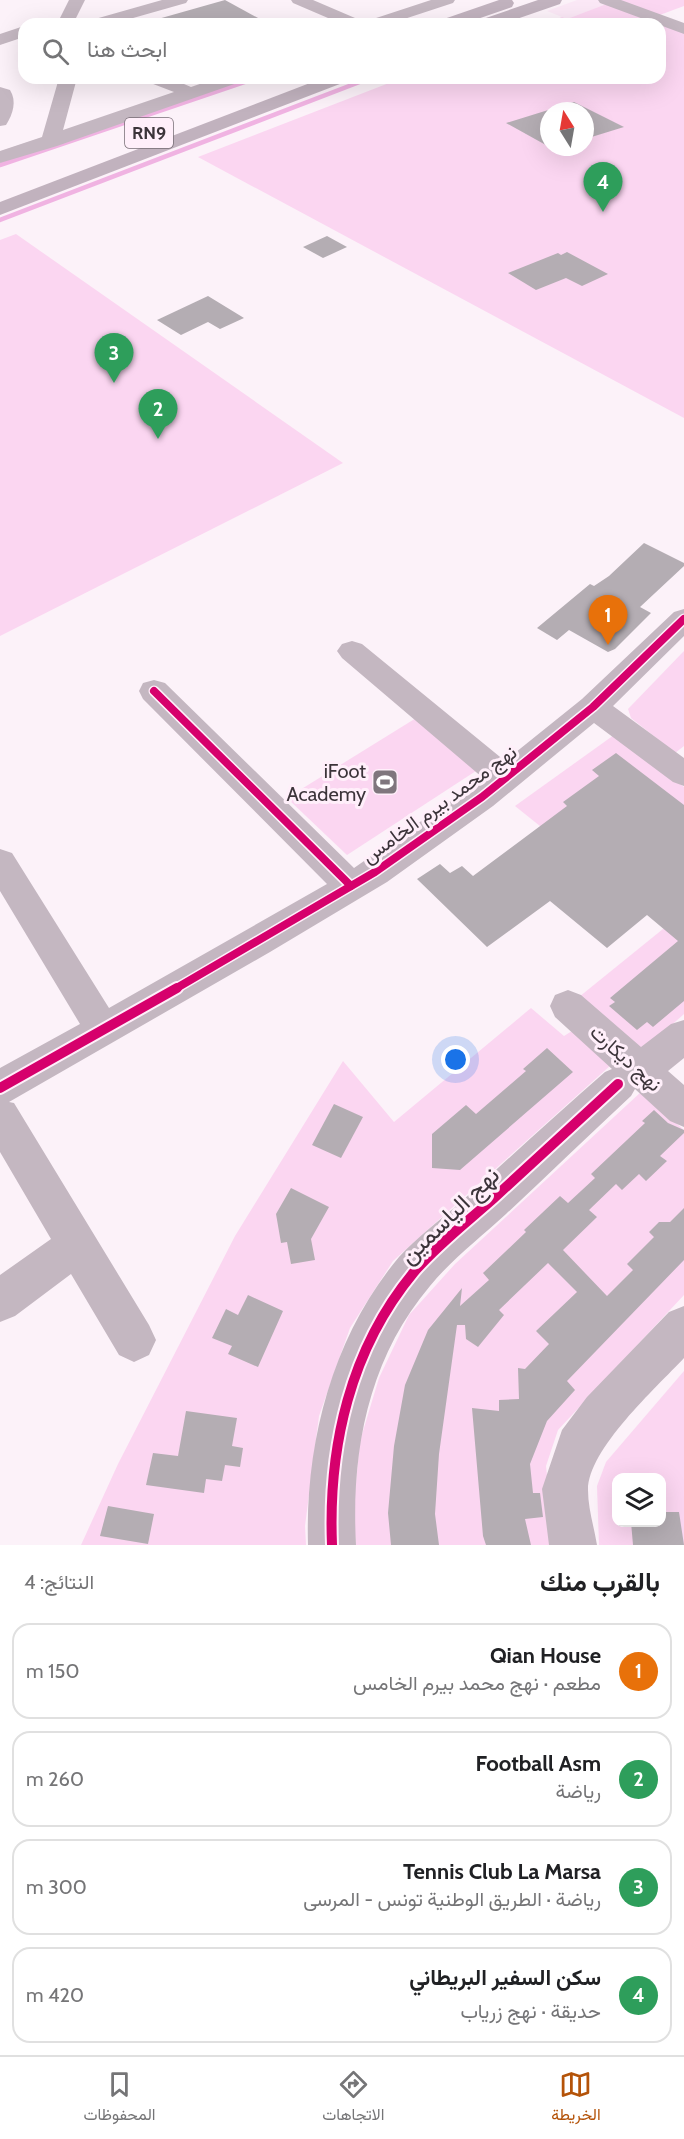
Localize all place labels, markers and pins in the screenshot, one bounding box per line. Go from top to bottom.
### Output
pin: 4 [584,162,622,212]
pin: 3 [94,334,134,383]
pin: 2 [138,390,178,439]
pin: 1 [588,596,628,645]
place label: iFoot Academy [287,759,366,806]
sports icon: iFoot Academy [370,767,400,797]

